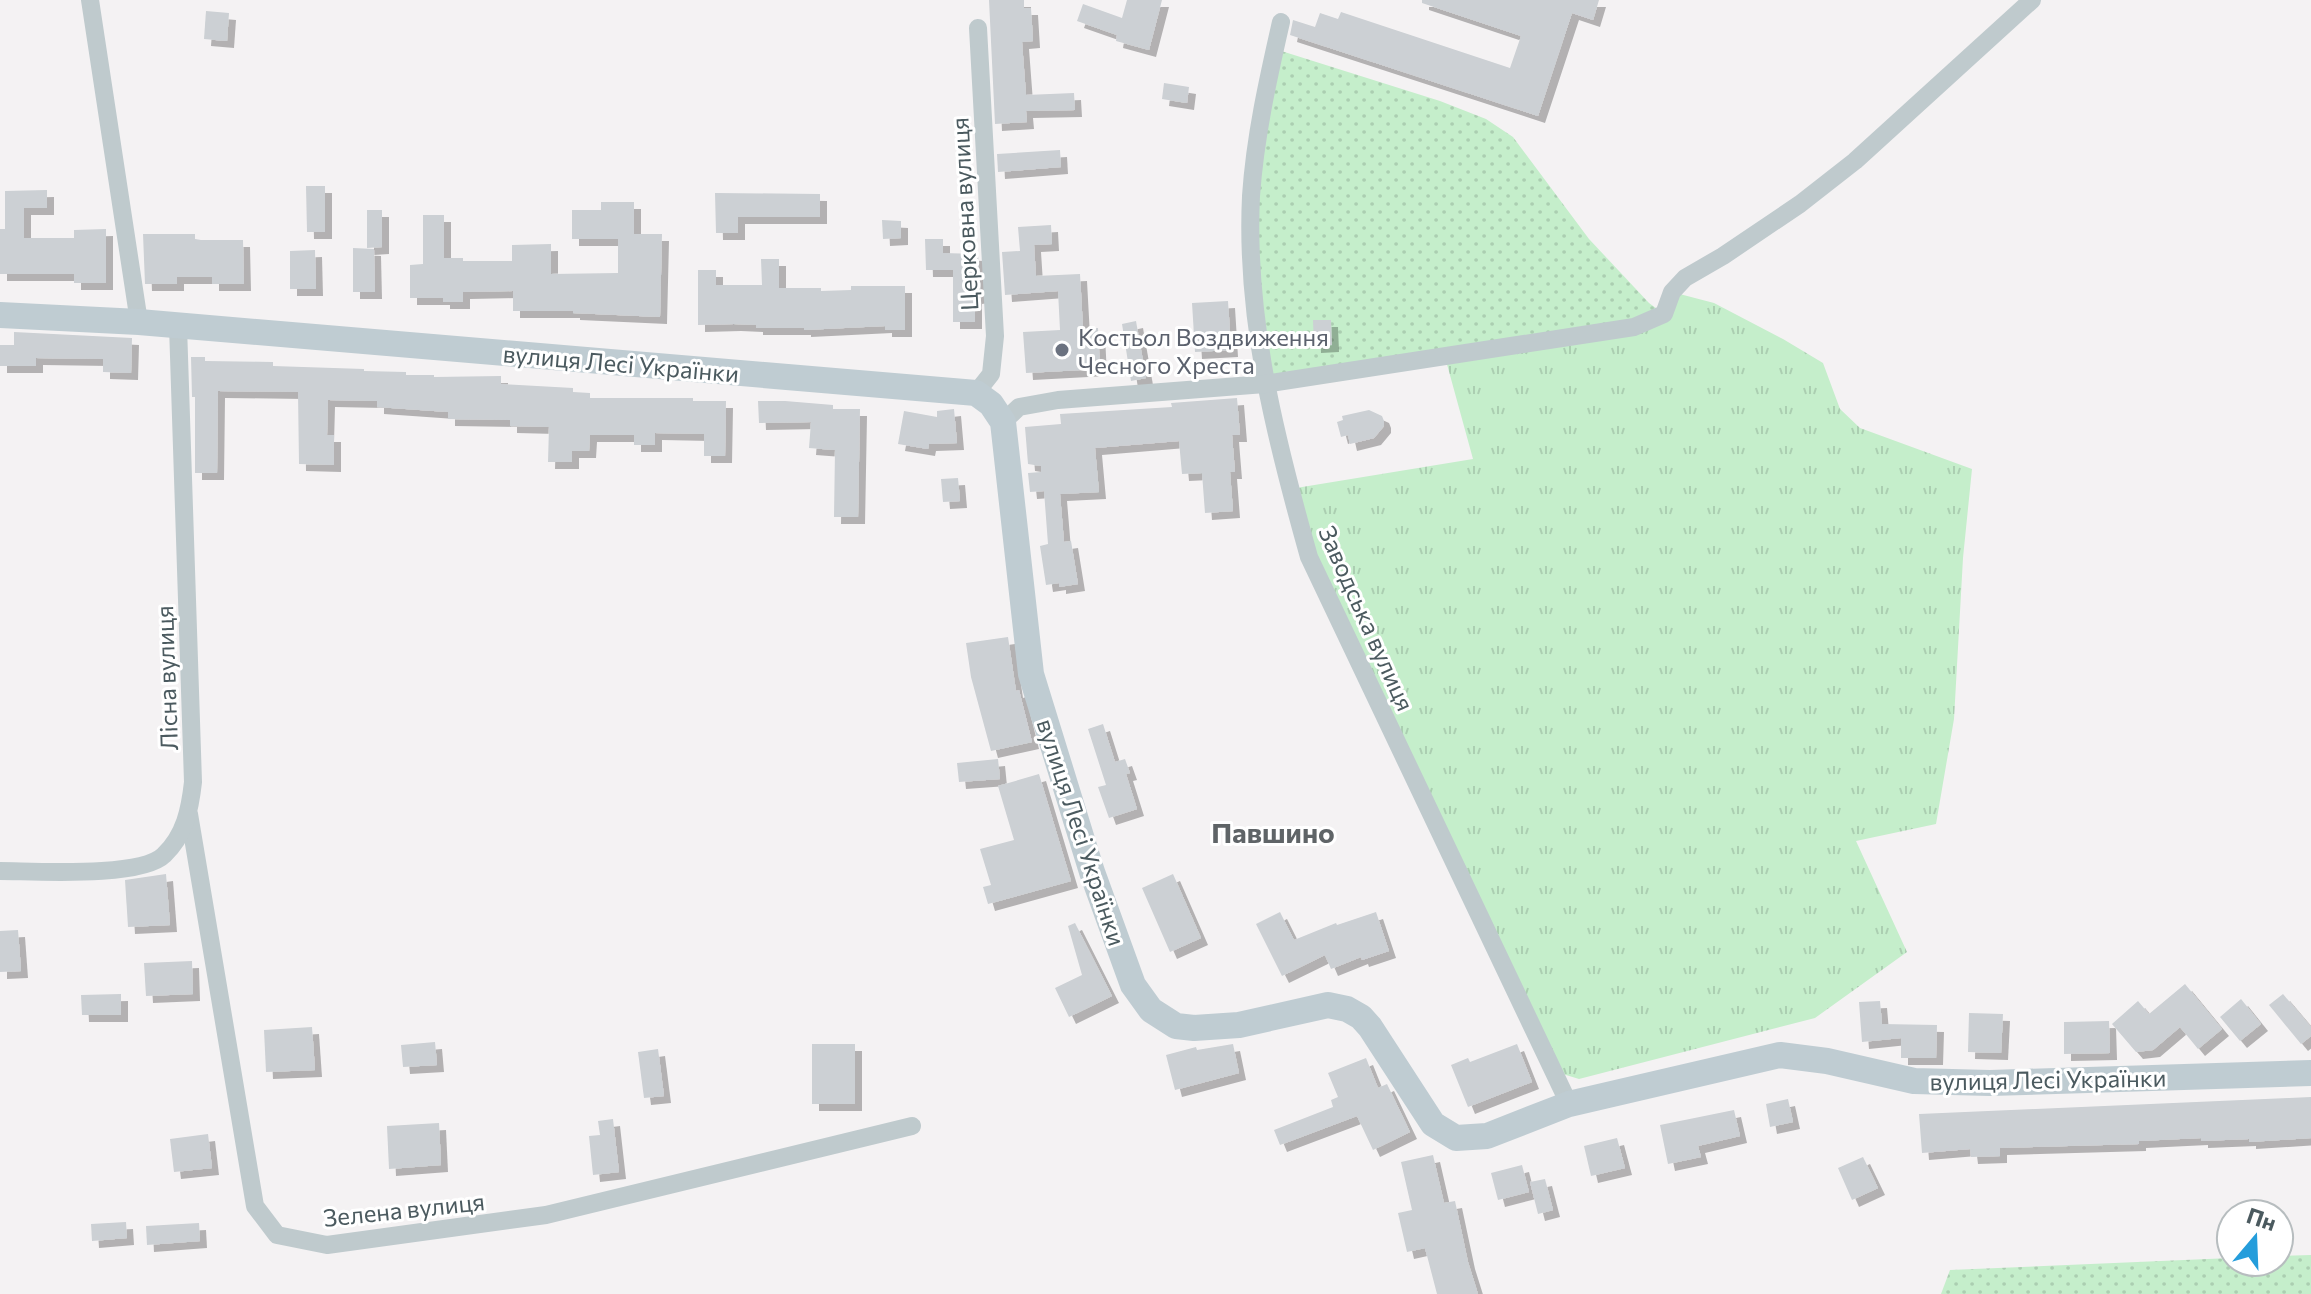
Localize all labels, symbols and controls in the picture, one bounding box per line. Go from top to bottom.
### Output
street label: Церковна вулиця [944,117,984,311]
place label: Костьол Воздвиження Чесного Хреста [1078,322,1329,379]
street label: вулиця Лесі Українки [502,338,740,388]
marker: Костьол Воздвиження Чесного Хреста [1053,341,1071,359]
street label: Заводська вулиця [1313,521,1421,715]
street label: Лісна вулиця [149,605,183,751]
street label: вулиця Лесі Українки [1032,715,1132,949]
district label: Павшино [1211,815,1335,849]
street label: вулиця Лесі Українки [1929,1062,2167,1096]
street label: Зелена вулиця [322,1186,486,1232]
north arrow [2215,1198,2295,1278]
text: Пн [2243,1201,2280,1236]

